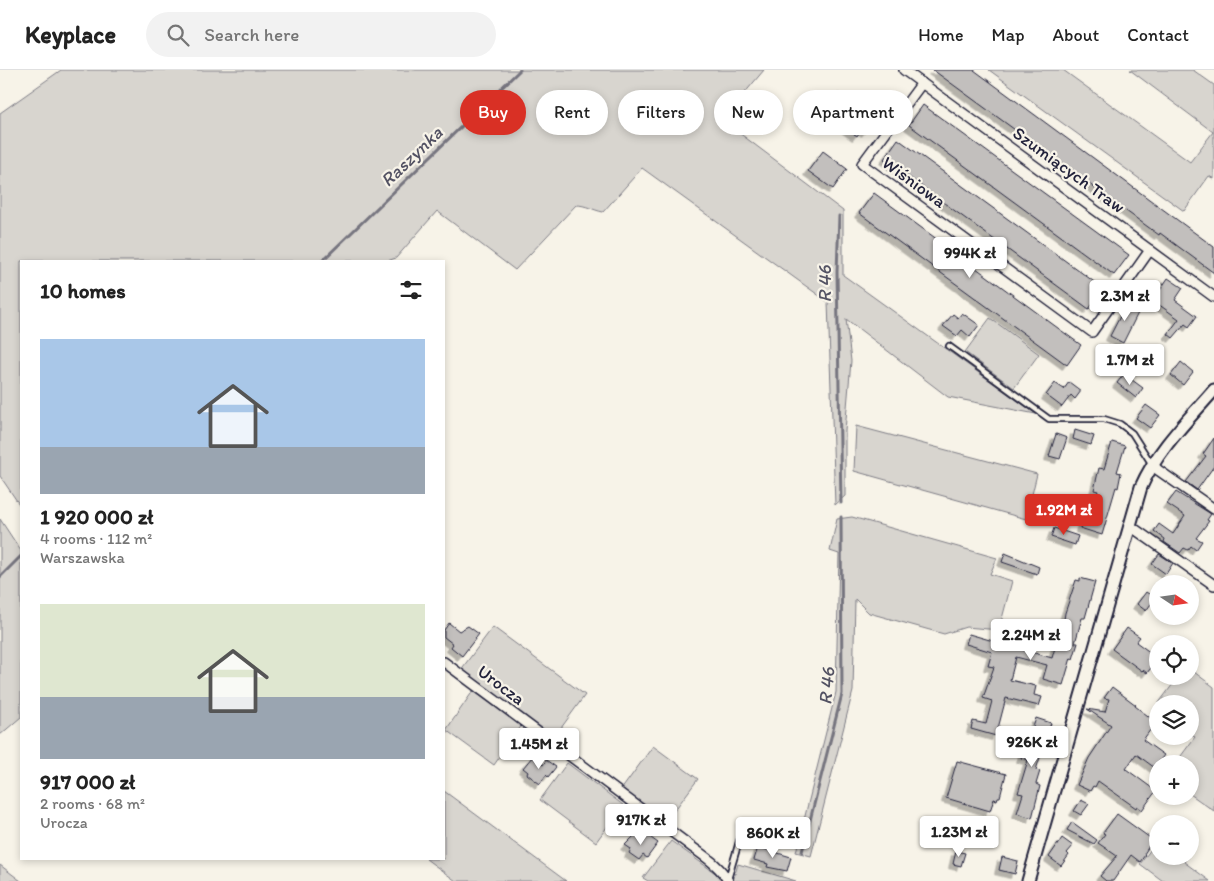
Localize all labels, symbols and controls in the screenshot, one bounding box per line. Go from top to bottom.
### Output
search box [146,12,496,57]
text: Keyplace [25,20,116,49]
icon: search [164,21,192,49]
text: Search here [204,23,299,46]
text: Home [918,24,964,46]
text: Map [992,24,1025,46]
text: About [1053,24,1099,46]
text: Contact [1127,24,1189,46]
chip: Buy [460,90,526,135]
chip: Rent [536,90,608,135]
chip: Filters [618,90,704,135]
chip: New [714,90,783,135]
chip: Apartment [793,90,913,135]
water label: Raszynka [376,121,448,191]
street label: Szumiących Traw [1009,122,1129,218]
street label: Wiśniowa [878,151,951,213]
pin: 994K zł [924,236,1016,279]
text: 994K zł [944,243,996,262]
water label: R 46 [813,264,836,303]
icon: filters [397,276,425,304]
text: 10 homes [40,278,126,303]
pin: 2.3M zł [1079,280,1171,322]
text: 2.3M zł [1100,286,1150,305]
pin: 1.7M zł [1084,344,1176,386]
text: 1.7M zł [1106,350,1154,369]
icon: home [188,371,278,461]
pin: 1.92M zł [1012,494,1116,536]
text: 1.92M zł [1036,500,1092,519]
text: 1 920 000 zł [40,504,153,529]
text: 4 rooms · 112 m² [40,529,152,548]
text: Warszawska [40,548,125,567]
north arrow [1149,575,1199,625]
map controls [1149,575,1199,865]
pin: 2.24M zł [979,618,1083,661]
text: 2.24M zł [1002,625,1060,644]
button: locate [1149,635,1199,685]
icon: home [188,636,278,726]
street label: Urocza [473,660,529,710]
water label: R 46 [813,666,840,706]
button: layers [1149,695,1199,745]
pin: 926K zł [986,726,1078,768]
pin: 1.45M zł [487,728,591,770]
text: 926K zł [1006,732,1058,751]
text: 1.45M zł [510,734,568,753]
button: + [1149,755,1199,805]
text: 917 000 zł [40,769,135,794]
text: 2 rooms · 68 m² [40,794,145,813]
pin: 917K zł [595,804,687,846]
text: 917K zł [616,810,666,829]
text: Urocza [40,813,88,832]
button: − [1149,815,1199,865]
pin: 860K zł [727,816,819,859]
pin: 1.23M zł [907,816,1011,858]
text: 1.23M zł [931,822,987,841]
text: 860K zł [747,823,799,842]

